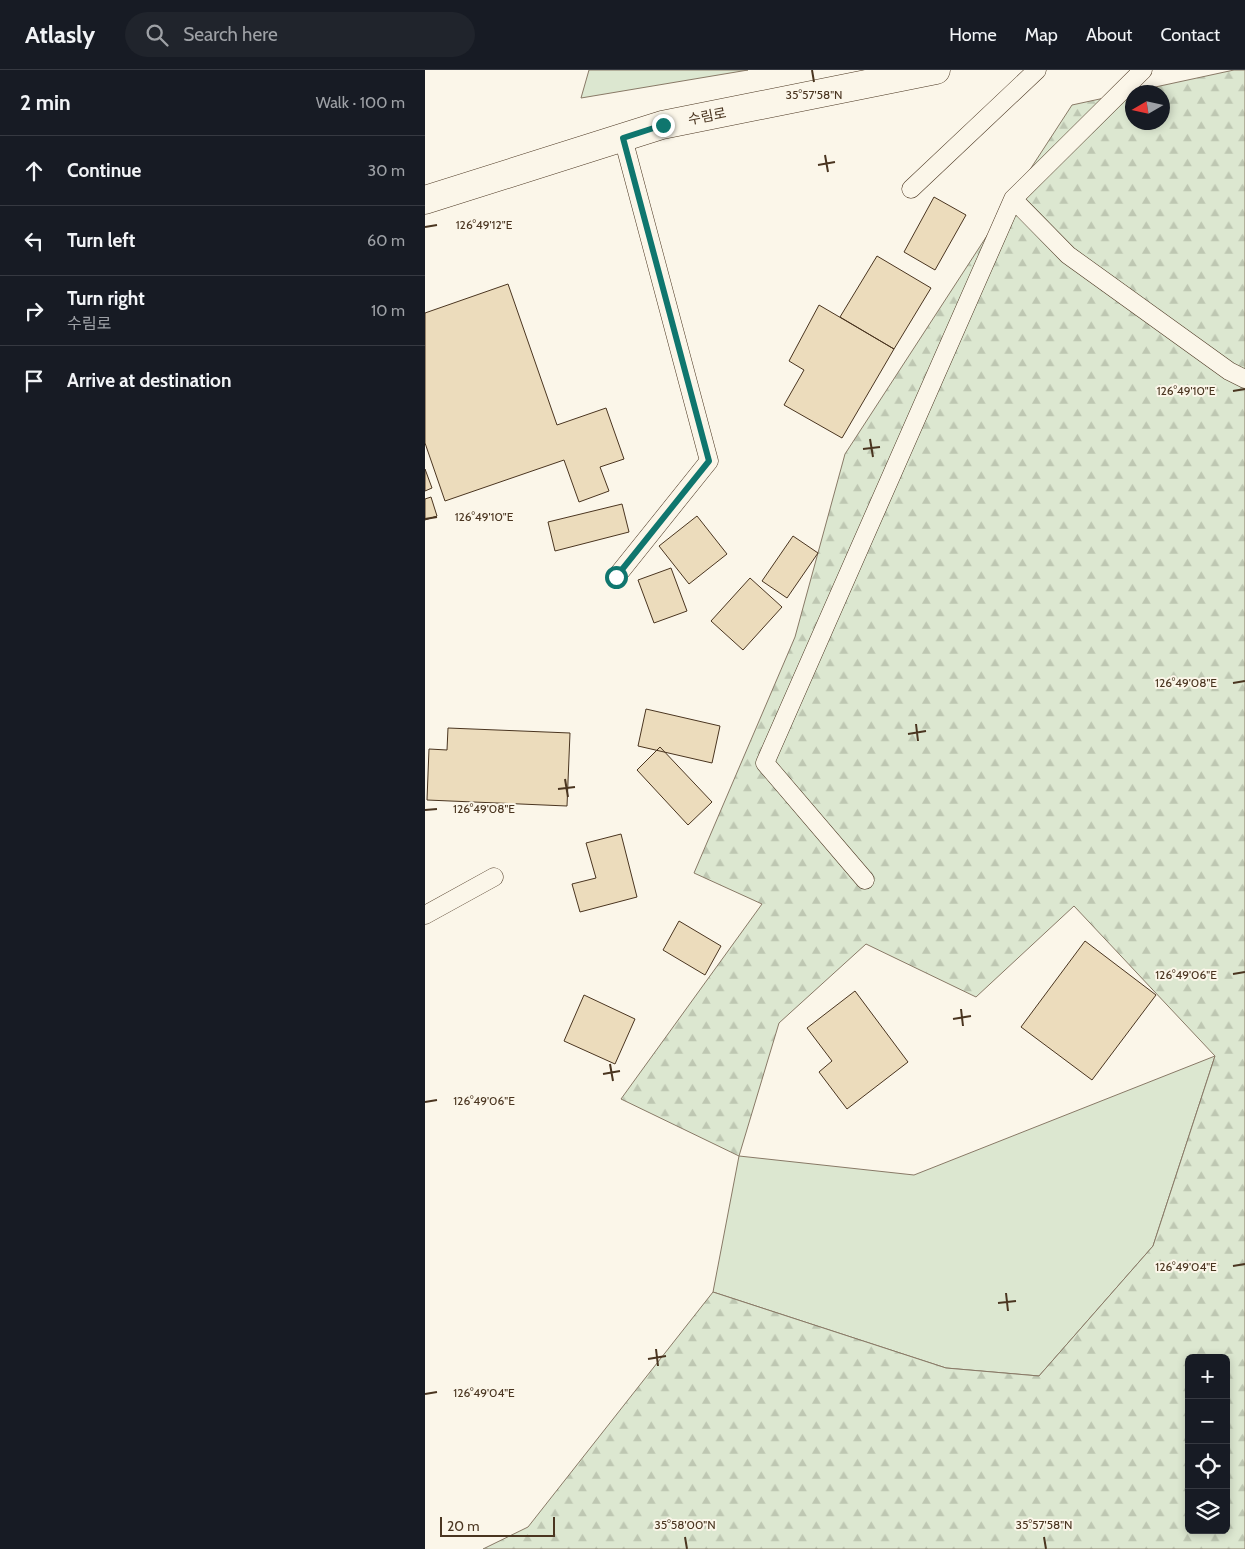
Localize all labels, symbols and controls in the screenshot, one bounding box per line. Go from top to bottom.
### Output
search box [125,12,475,57]
text: Atlasly [25,20,95,49]
icon: search [143,21,171,49]
text: Search here [183,23,278,46]
text: Home [949,24,997,46]
text: Map [1025,24,1058,46]
text: About [1086,24,1132,46]
text: Contact [1160,24,1220,46]
north arrow [1125,85,1170,130]
text: 35°57'58"N [785,87,843,102]
text: 2 min [20,90,71,115]
text: Walk · 100 m [316,93,405,112]
street label: 수림로 [686,103,728,129]
route end [652,114,675,137]
icon: ahead [20,157,48,185]
text: Continue [67,159,141,182]
text: 30 m [368,161,405,180]
text: 126°49'12"E [456,217,513,232]
icon: left [20,227,48,255]
text: Turn left [67,229,135,252]
text: 60 m [367,231,405,250]
text: Turn right [67,287,145,310]
icon: right [20,297,48,325]
text: 10 m [371,301,405,320]
text: 수림로 [67,314,111,333]
icon: arrive [20,367,48,395]
text: Arrive at destination [67,369,231,392]
text: 126°49'10"E [1157,383,1216,398]
text: 126°49'10"E [455,509,514,524]
route start [605,566,628,589]
text: 126°49'08"E [1155,675,1217,690]
text: 126°49'08"E [453,801,515,816]
text: 126°49'06"E [1155,967,1217,982]
text: 126°49'06"E [453,1093,515,1108]
text: 126°49'04"E [1155,1259,1217,1274]
map controls [1185,1354,1230,1534]
button: + [1185,1354,1230,1399]
text: 126°49'04"E [453,1385,515,1400]
button: − [1185,1399,1230,1444]
button: locate [1185,1444,1230,1489]
button: layers [1185,1489,1230,1534]
scale bar [440,1514,555,1537]
text: 20 m [447,1517,480,1535]
text: 35°58'00"N [654,1517,716,1532]
text: 35°57'58"N [1015,1517,1073,1532]

